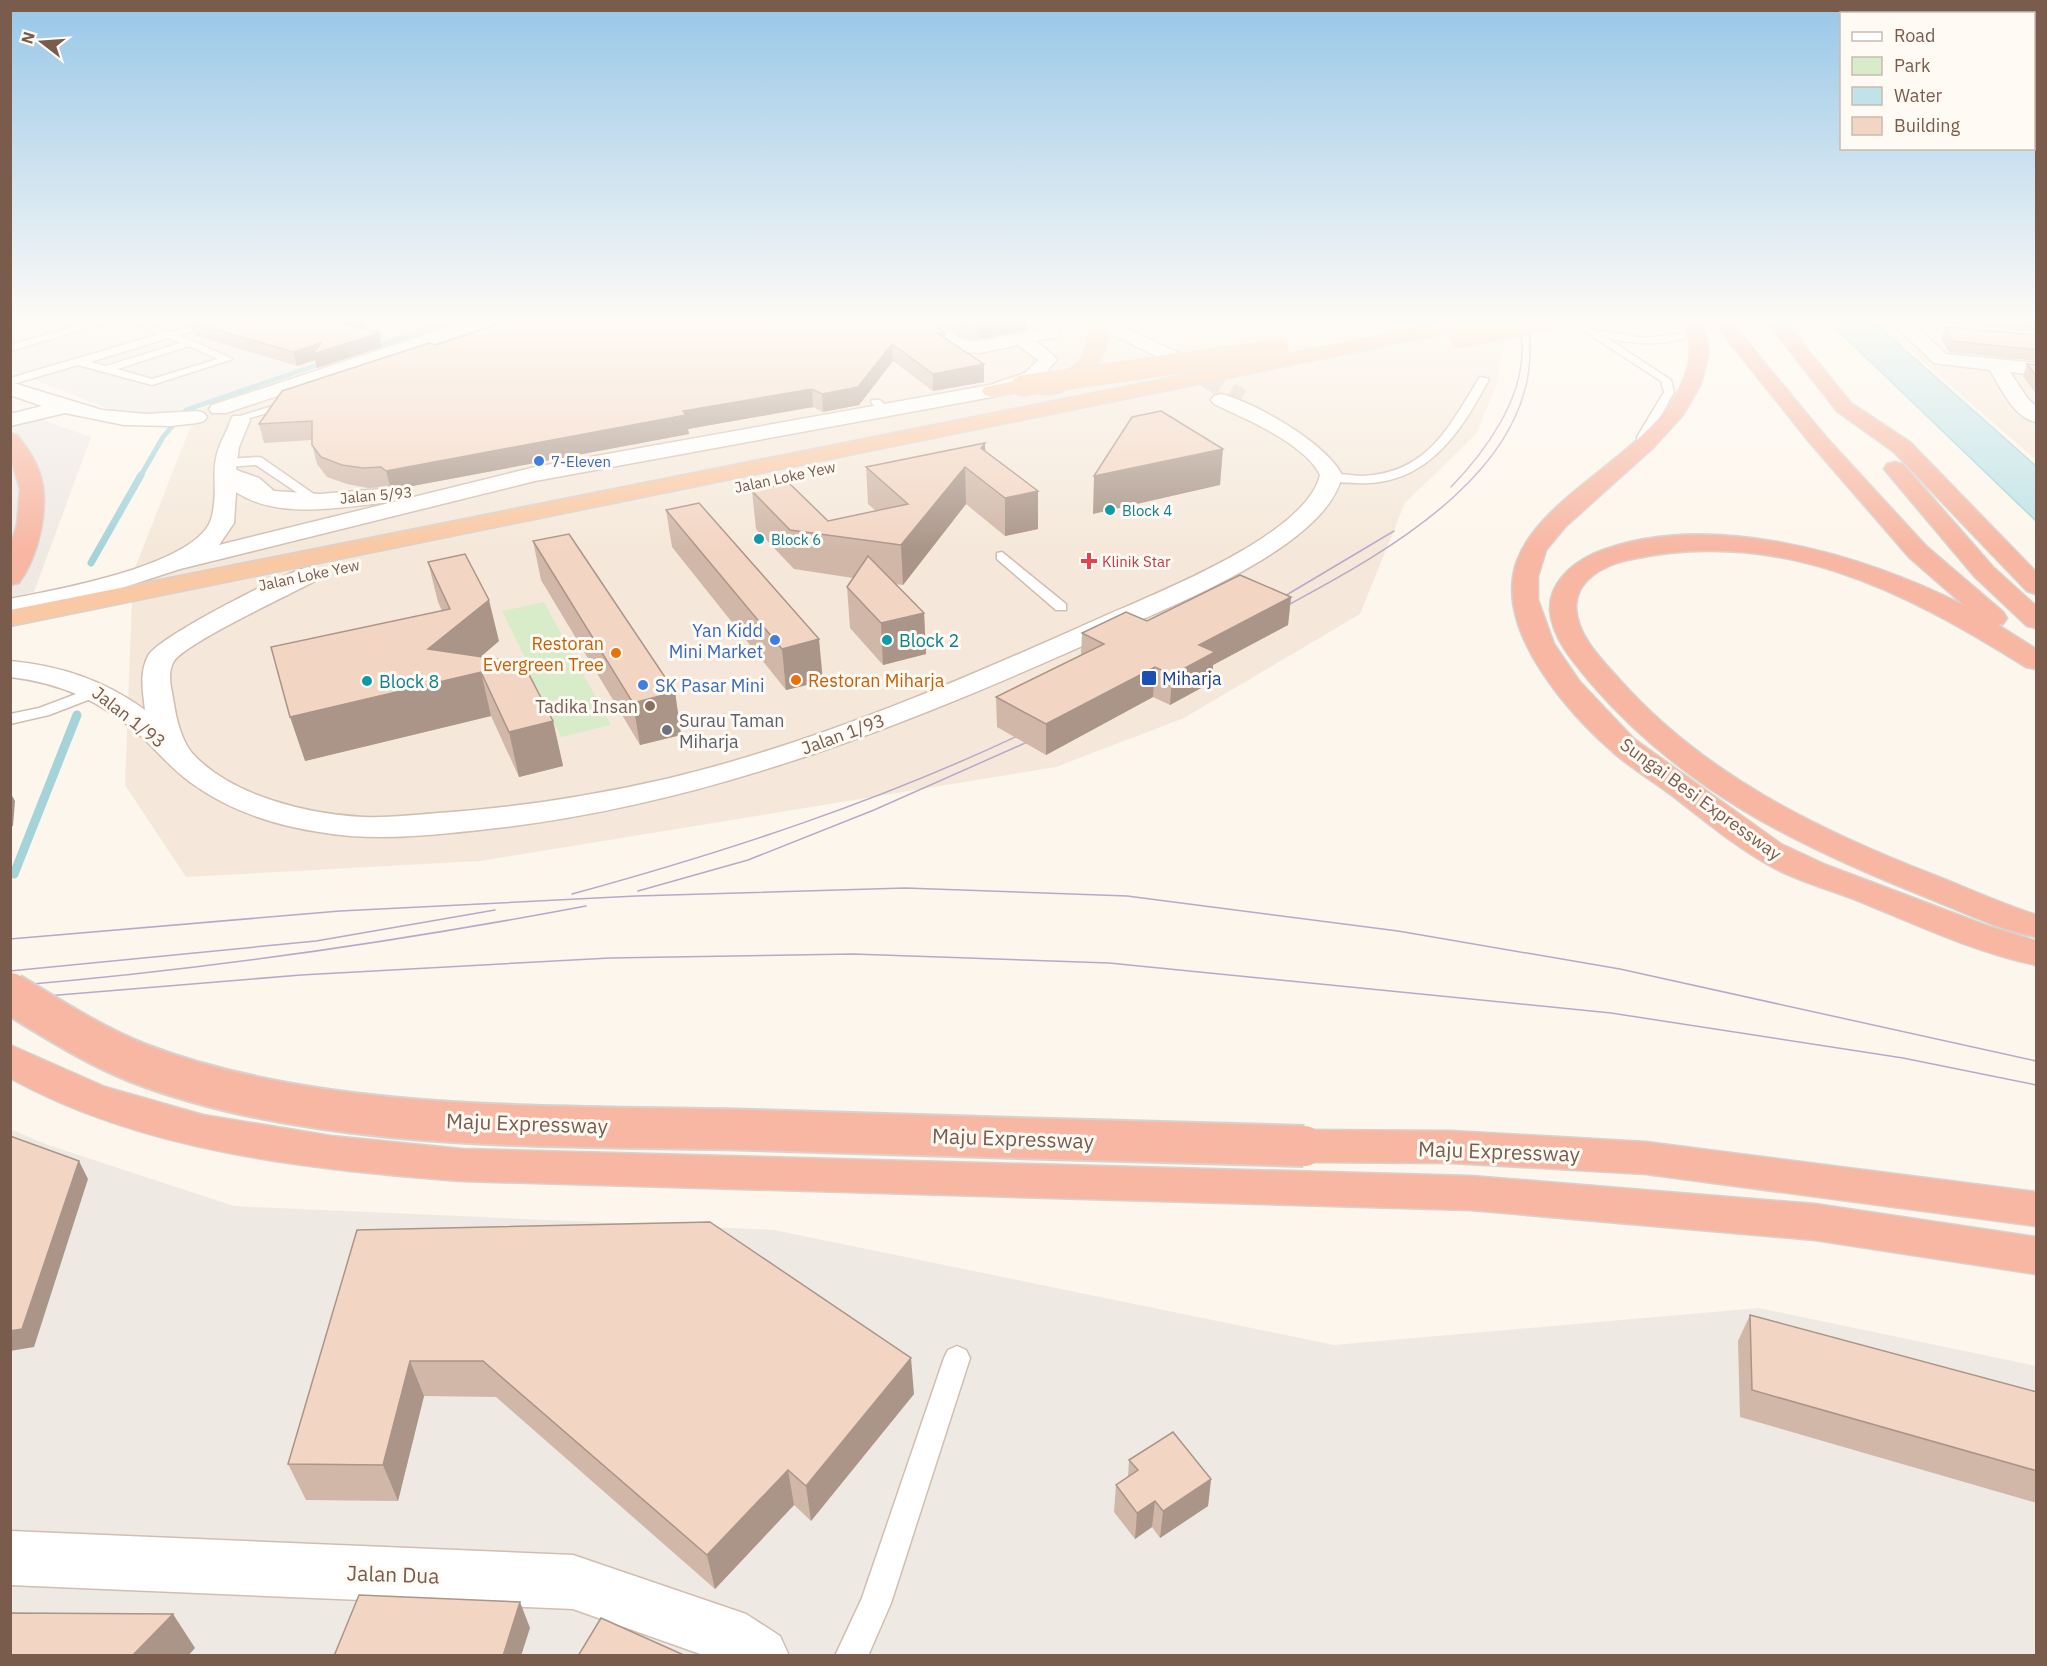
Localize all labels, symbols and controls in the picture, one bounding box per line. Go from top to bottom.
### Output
north arrow [12,12,72,72]
legend [1840,12,2035,150]
text: Road [1894,24,1935,47]
text: N [16,29,39,46]
text: Park [1894,54,1931,77]
text: Water [1894,84,1943,107]
text: Building [1894,114,1961,137]
place label: 7-Eleven [551,452,611,471]
marker: 7-Eleven [532,454,546,468]
street label: Jalan Loke Yew [733,457,838,497]
street label: Jalan 5/93 [339,482,413,508]
place label: Block 4 [1122,501,1172,520]
marker: Block 4 [1103,503,1117,517]
place label: Block 6 [771,530,821,549]
marker: Block 6 [752,532,766,546]
marker: Klinik Star [1080,552,1098,570]
place label: Klinik Star [1102,552,1171,571]
street label: Jalan Loke Yew [257,555,362,595]
place label: Yan Kidd Mini Market [669,619,763,663]
place label: Block 2 [899,629,959,652]
place label: Restoran Evergreen Tree [483,632,604,676]
marker: Yan Kidd Mini Market [768,633,782,647]
marker: Block 2 [880,633,894,647]
marker: Restoran Evergreen Tree [609,646,623,660]
place label: Miharja [1162,667,1222,690]
place label: Restoran Miharja [808,669,945,692]
marker: Miharja [1140,669,1158,687]
place label: Block 8 [379,670,439,693]
marker: Restoran Miharja [789,673,803,687]
marker: Block 8 [360,674,374,688]
place label: SK Pasar Mini [655,674,765,697]
marker: SK Pasar Mini [636,678,650,692]
street label: Jalan 1/93 [88,681,170,753]
place label: Tadika Insan [535,695,638,718]
marker: Tadika Insan [643,699,657,713]
street label: Jalan 1/93 [798,708,888,760]
place label: Surau Taman Miharja [679,709,785,753]
marker: Surau Taman Miharja [660,723,674,737]
street label: Sungai Besi Expressway [1616,733,1786,865]
street label: Maju Expressway [445,1106,609,1140]
street label: Maju Expressway [931,1121,1095,1155]
street label: Maju Expressway [1417,1134,1581,1168]
street label: Jalan Dua [346,1558,440,1590]

